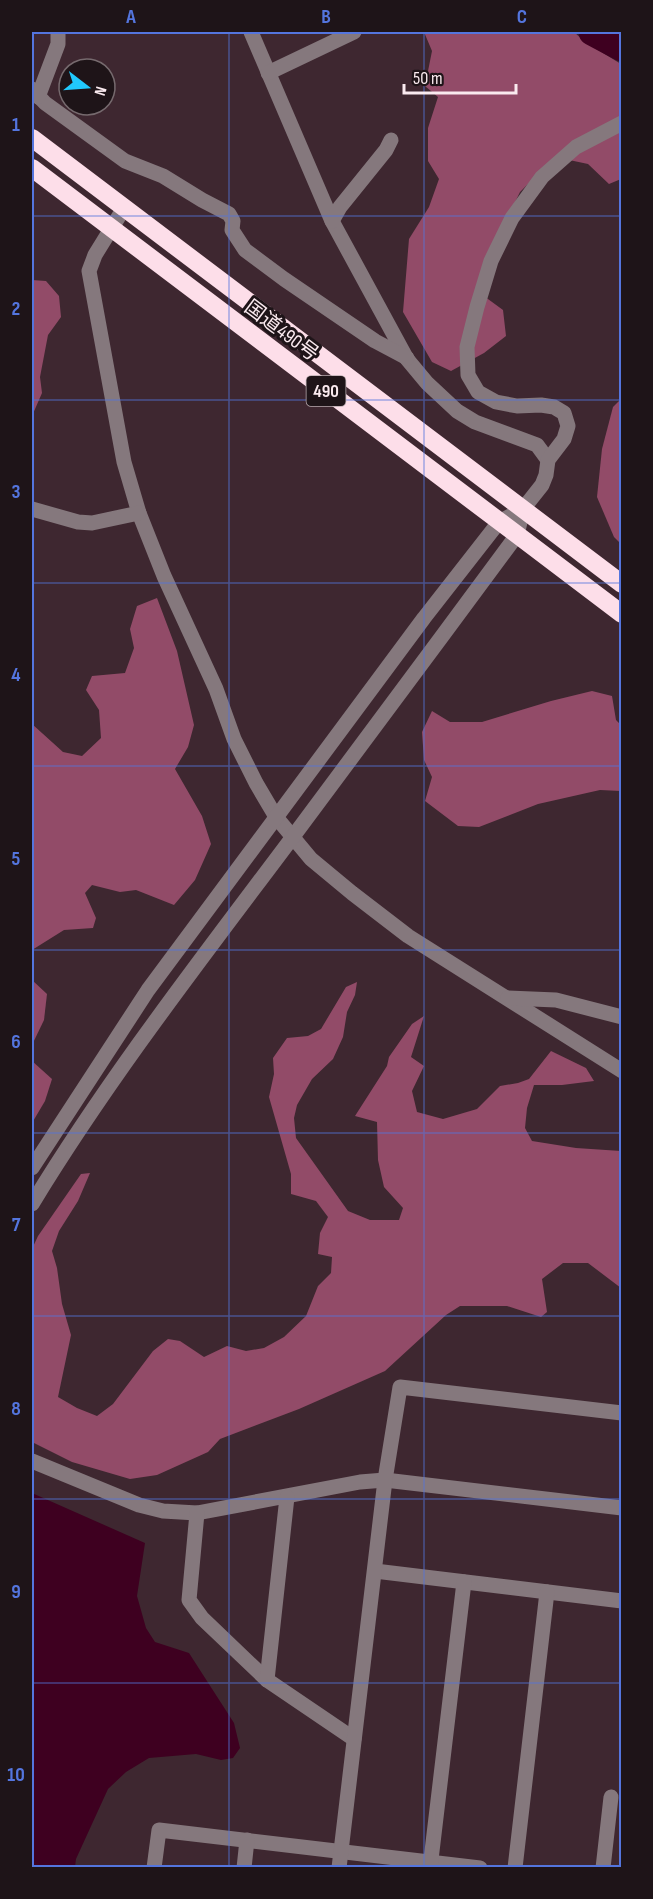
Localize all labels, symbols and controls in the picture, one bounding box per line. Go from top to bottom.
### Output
text: A [125,5,136,29]
text: B [321,5,331,29]
text: C [517,5,527,29]
north arrow [57,57,117,117]
scale bar [404,57,516,95]
text: 50 m [413,68,443,89]
text: N [90,84,110,98]
text: 1 [12,113,20,137]
street label: 国道490号 [240,295,323,366]
text: 2 [12,297,20,321]
road number: 490 [306,376,346,406]
text: 3 [12,480,21,504]
text: 4 [11,663,21,687]
text: 5 [12,847,21,871]
text: 6 [11,1030,21,1054]
text: 7 [12,1213,21,1237]
text: 8 [11,1397,21,1421]
text: 9 [11,1580,21,1604]
text: 10 [7,1763,25,1787]

